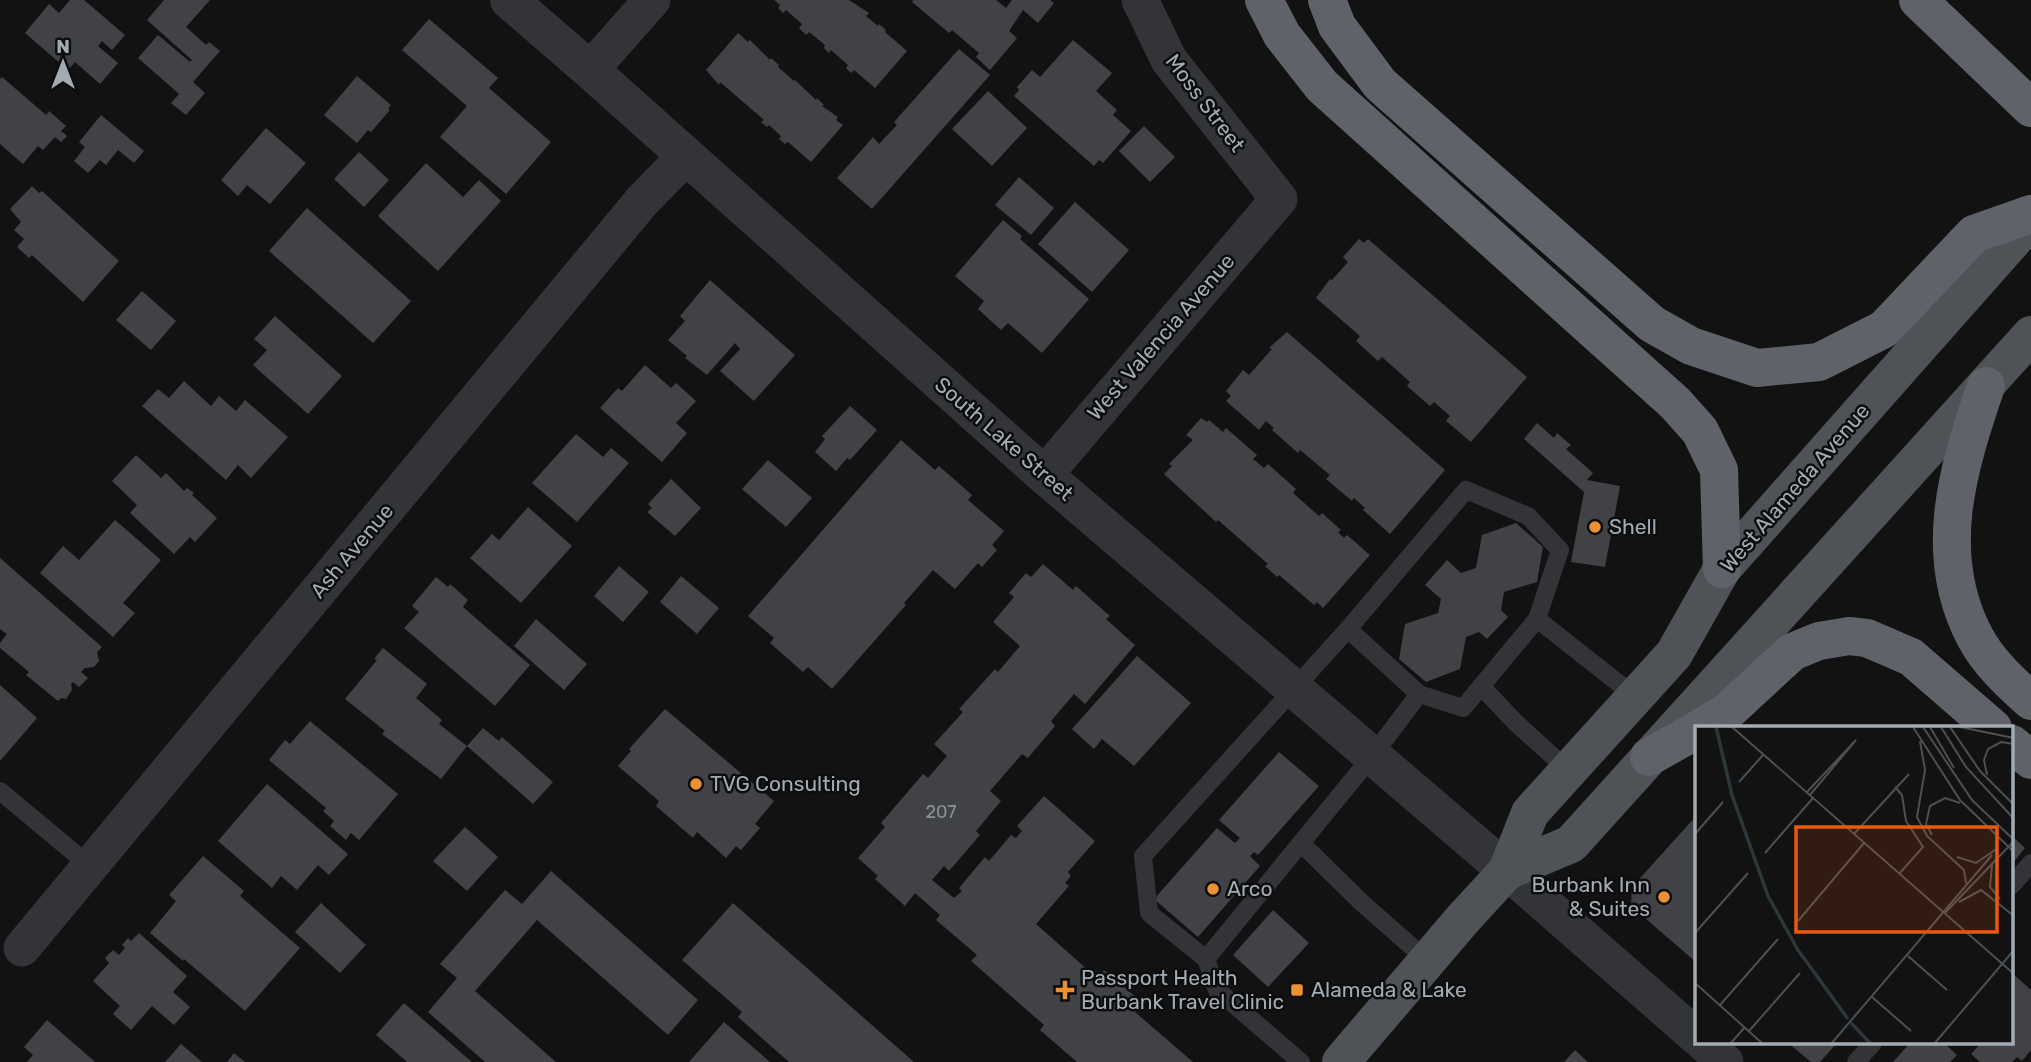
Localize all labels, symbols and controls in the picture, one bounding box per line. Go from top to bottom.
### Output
north arrow [28,28,98,98]
text: N [56,35,70,58]
street label: Moss Street [1161,49,1250,157]
street label: West Valencia Avenue [1082,249,1240,425]
street label: South Lake Street [930,372,1079,506]
street label: West Alameda Avenue [1715,398,1875,577]
street label: Ash Avenue [305,498,398,603]
place label: Shell [1609,514,1657,539]
marker: Shell [1587,519,1603,535]
inset map [1695,726,2014,1044]
place label: TVG Consulting [710,771,861,796]
marker: TVG Consulting [688,776,704,792]
house number: 207 [925,801,957,823]
place label: Burbank Inn & Suites [1532,872,1650,921]
place label: Arco [1227,876,1273,901]
marker: Arco [1205,881,1221,897]
marker: Burbank Inn & Suites [1656,889,1672,905]
place label: Passport Health Burbank Travel Clinic [1081,965,1284,1014]
place label: Alameda & Lake [1311,977,1467,1002]
marker: Passport Health Burbank Travel Clinic [1055,980,1075,1000]
marker: Alameda & Lake [1289,982,1305,998]

